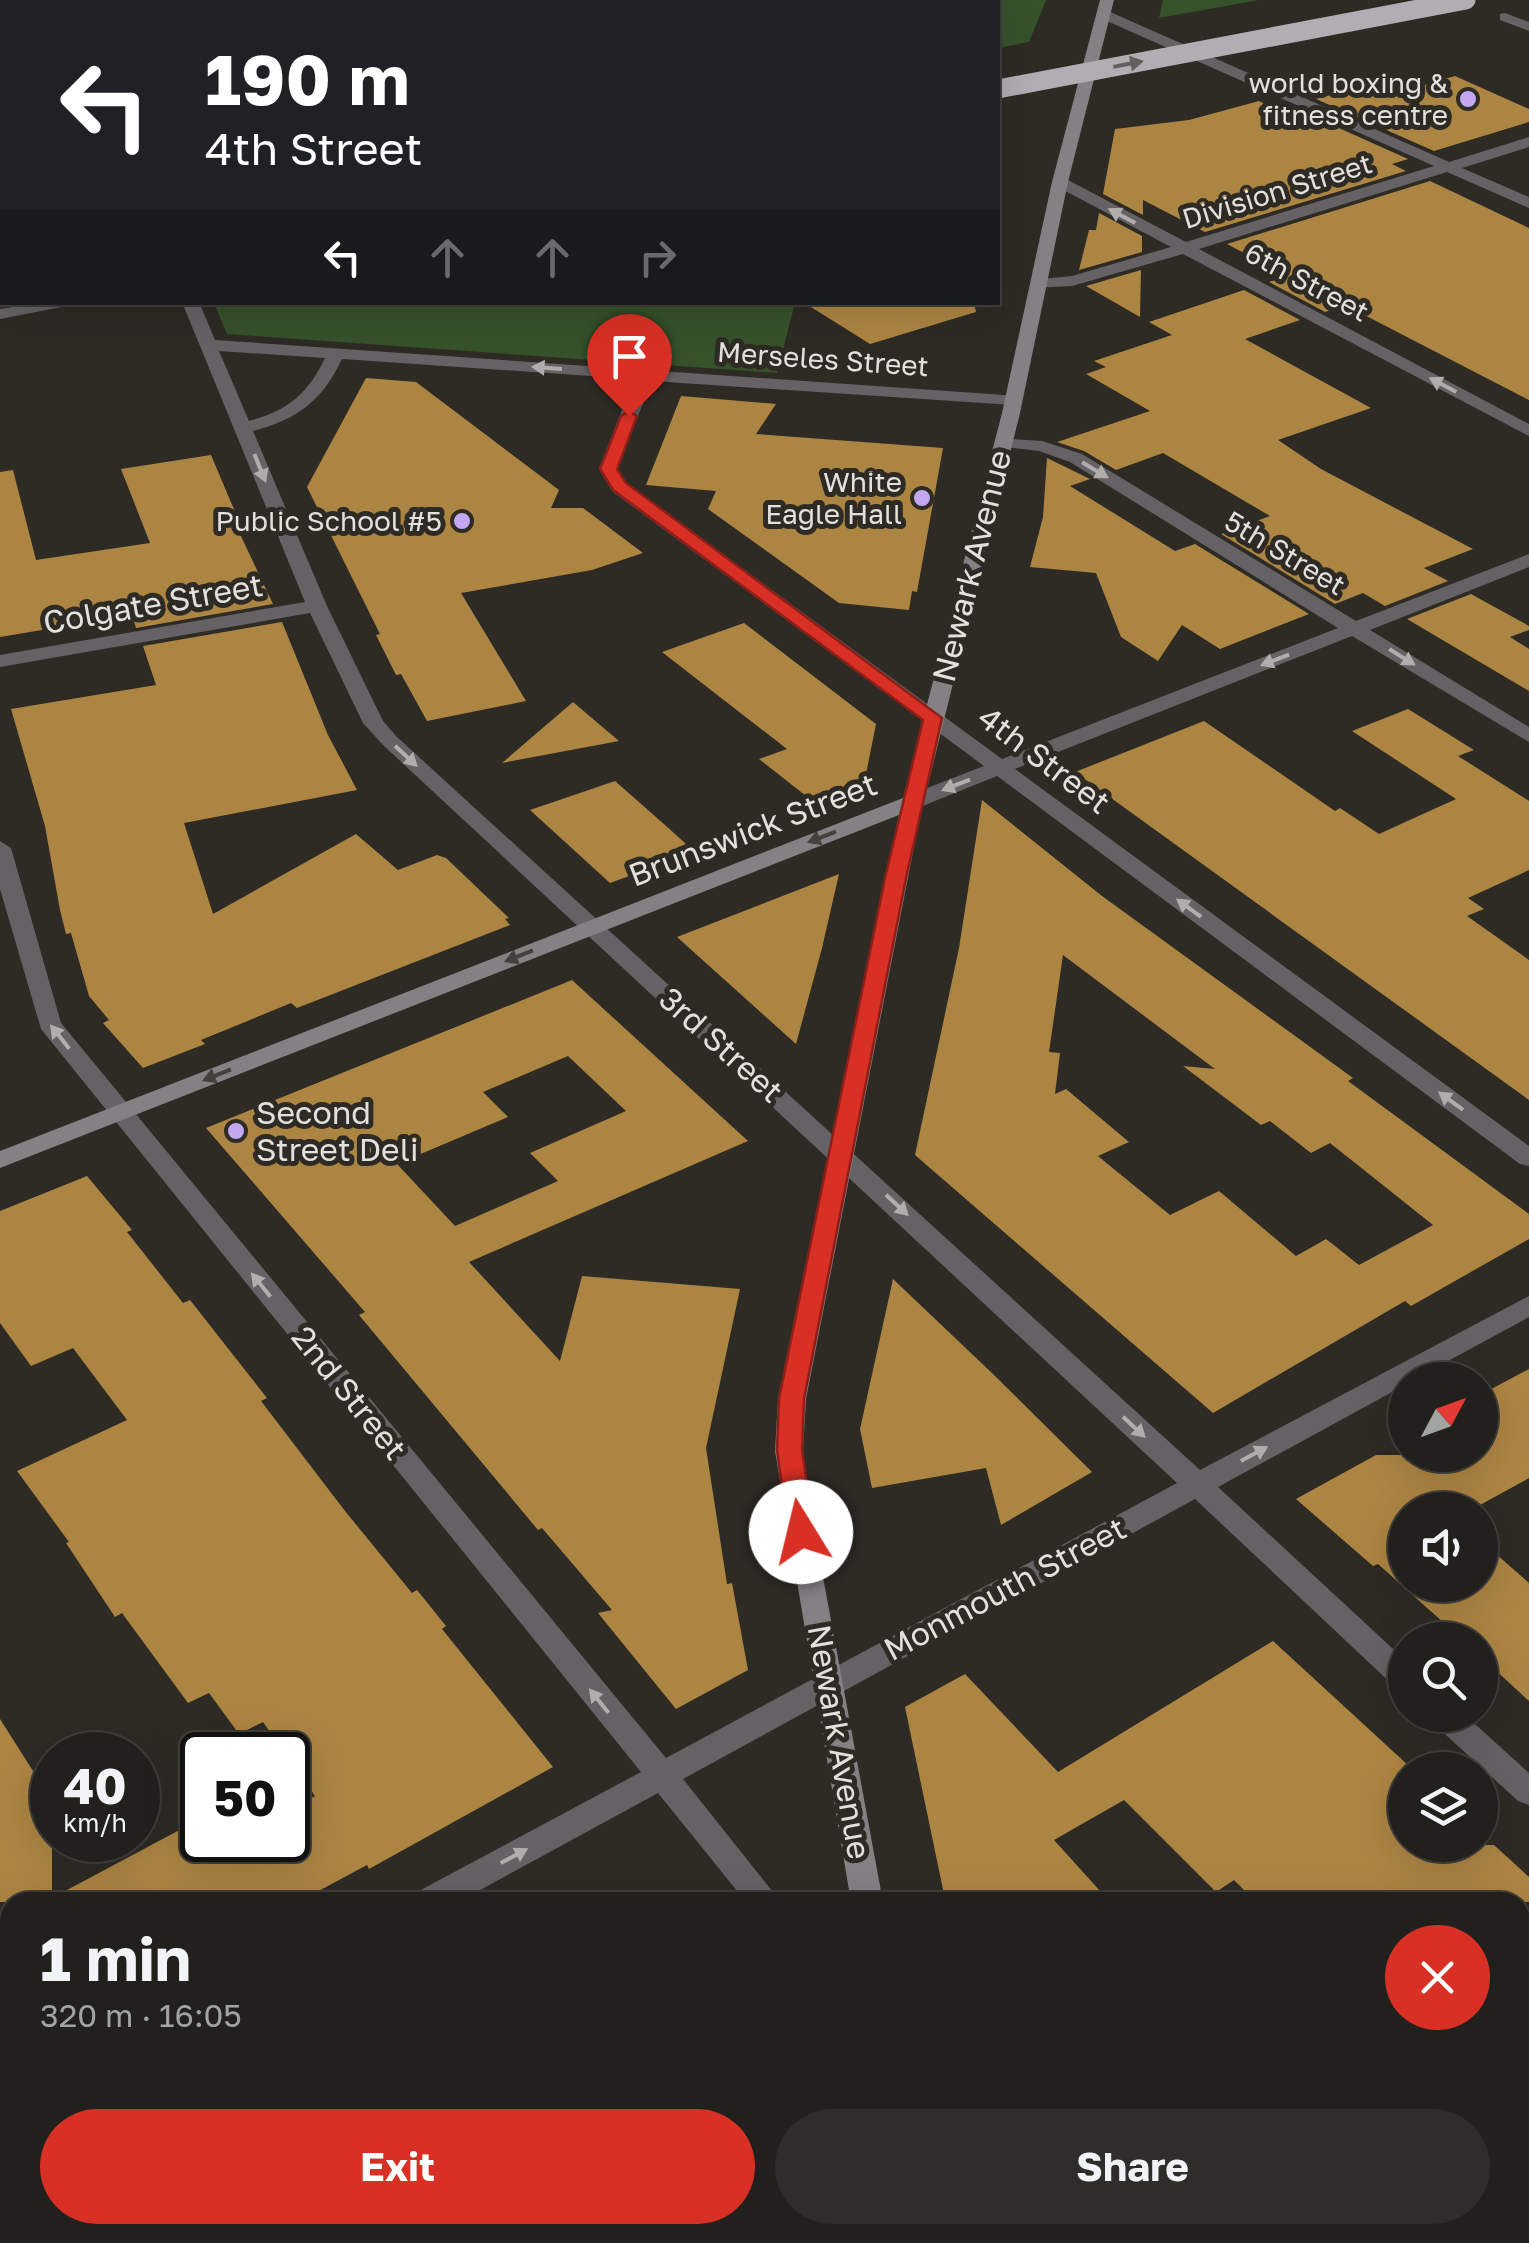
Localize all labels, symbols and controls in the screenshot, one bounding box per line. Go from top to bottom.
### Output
text: 190 m [205,36,410,120]
icon: left [40,40,170,170]
one-way arrow [1112,56,1144,71]
place label: world boxing & fitness centre [1248,66,1448,131]
marker: world boxing & fitness centre [1457,88,1479,110]
text: 4th Street [205,121,423,175]
street label: Division Street [1178,146,1376,235]
one-way arrow [1108,207,1137,224]
icon: left [315,230,370,285]
icon: ahead [420,230,475,285]
icon: ahead [525,230,580,285]
icon: right [630,230,685,285]
street label: 6th Street [1240,235,1375,328]
pin [587,314,672,417]
icon: arrive [602,329,657,384]
street label: Merseles Street [716,335,930,382]
one-way arrow [531,360,563,376]
one-way arrow [1428,377,1457,394]
street label: Newark Avenue [924,446,1018,686]
one-way arrow [253,453,269,483]
one-way arrow [1081,461,1109,478]
place label: White Eagle Hall [765,465,902,530]
marker: White Eagle Hall [911,487,933,509]
place label: Public School #5 [216,504,442,537]
street label: 5th Street [1219,504,1351,601]
marker: Public School #5 [451,510,473,532]
street label: Colgate Street [40,565,266,641]
one-way arrow [1388,648,1416,665]
one-way arrow [1260,652,1290,668]
street label: 4th Street [971,697,1118,821]
one-way arrow [394,744,418,767]
street label: Brunswick Street [623,764,882,894]
one-way arrow [940,777,970,793]
one-way arrow [806,830,836,846]
one-way arrow [1176,898,1202,918]
one-way arrow [504,949,534,965]
street label: 3rd Street [652,979,791,1110]
one-way arrow [50,1024,70,1050]
one-way arrow [201,1068,231,1084]
one-way arrow [1437,1091,1464,1111]
place label: Second Street Deli [256,1093,419,1168]
marker: Second Street Deli [225,1120,247,1142]
one-way arrow [885,1193,909,1216]
one-way arrow [251,1273,272,1298]
street label: 2nd Street [284,1318,415,1467]
north arrow [1388,1362,1498,1472]
map controls [1388,1362,1498,1862]
one-way arrow [1122,1415,1146,1438]
one-way arrow [1240,1446,1268,1463]
position arrow [749,1480,853,1584]
button: sound [1388,1492,1498,1602]
street label: Monmouth Street [877,1508,1132,1668]
street label: Newark Avenue [801,1622,879,1862]
button: search [1388,1622,1498,1732]
one-way arrow [589,1688,610,1713]
speed limit sign: 50 [180,1732,310,1862]
button: layers [1388,1752,1498,1862]
text: 40 [63,1755,127,1815]
text: km/h [63,1807,127,1838]
one-way arrow [500,1848,529,1865]
text: 1 min [40,1922,191,1994]
button: close [1385,1925,1490,2030]
text: 320 m · 16:05 [40,1996,242,2034]
button: Exit [40,2109,755,2224]
button: Share [775,2109,1490,2224]

